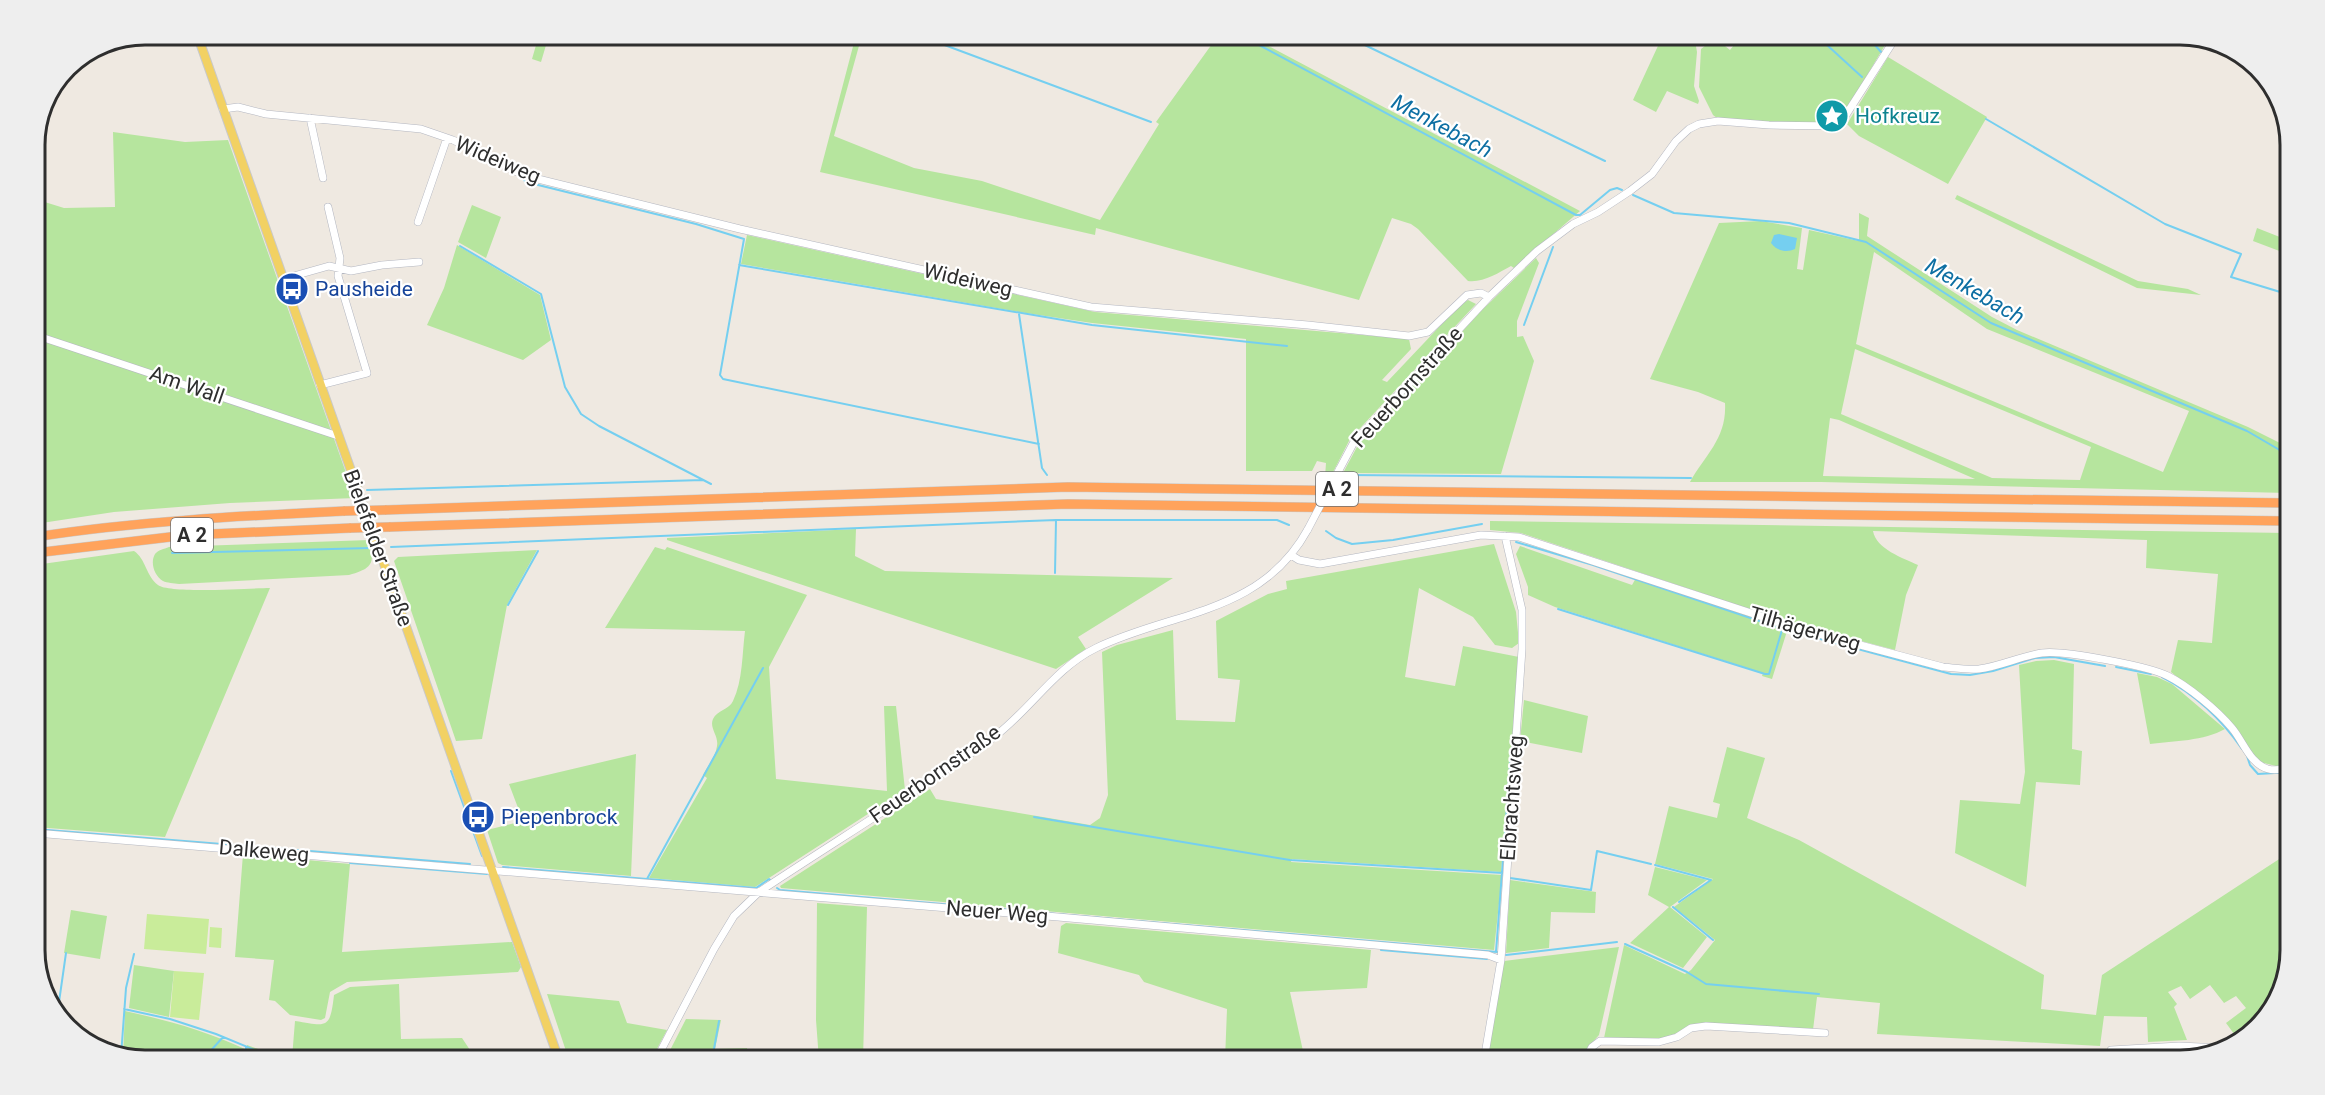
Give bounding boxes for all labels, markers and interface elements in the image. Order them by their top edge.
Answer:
water label: Menkebach [1387,89,1497,163]
place icon: Hofkreuz [1814,98,1850,134]
place label: Hofkreuz [1855,104,1940,128]
street label: Wideiweg [452,131,544,189]
water label: Menkebach [1921,253,2029,329]
street label: Wideiweg [921,258,1015,302]
bus stop icon: Pausheide [274,271,310,307]
place label: Pausheide [315,277,413,301]
street label: Feuerbornstraße [1346,322,1468,452]
street label: Am Wall [147,361,227,409]
street label: Bielefelder Straße [338,466,418,630]
road number: A 2 [1316,472,1358,506]
road number: A 2 [171,518,213,552]
street label: Tilhägerweg [1747,602,1863,656]
street label: Feuerbornstraße [865,720,1005,828]
street label: Elbrachtsweg [1496,734,1528,862]
bus stop icon: Piepenbrock [460,799,496,835]
place label: Piepenbrock [501,805,618,829]
street label: Dalkeweg [218,835,310,867]
street label: Neuer Weg [945,896,1049,928]

